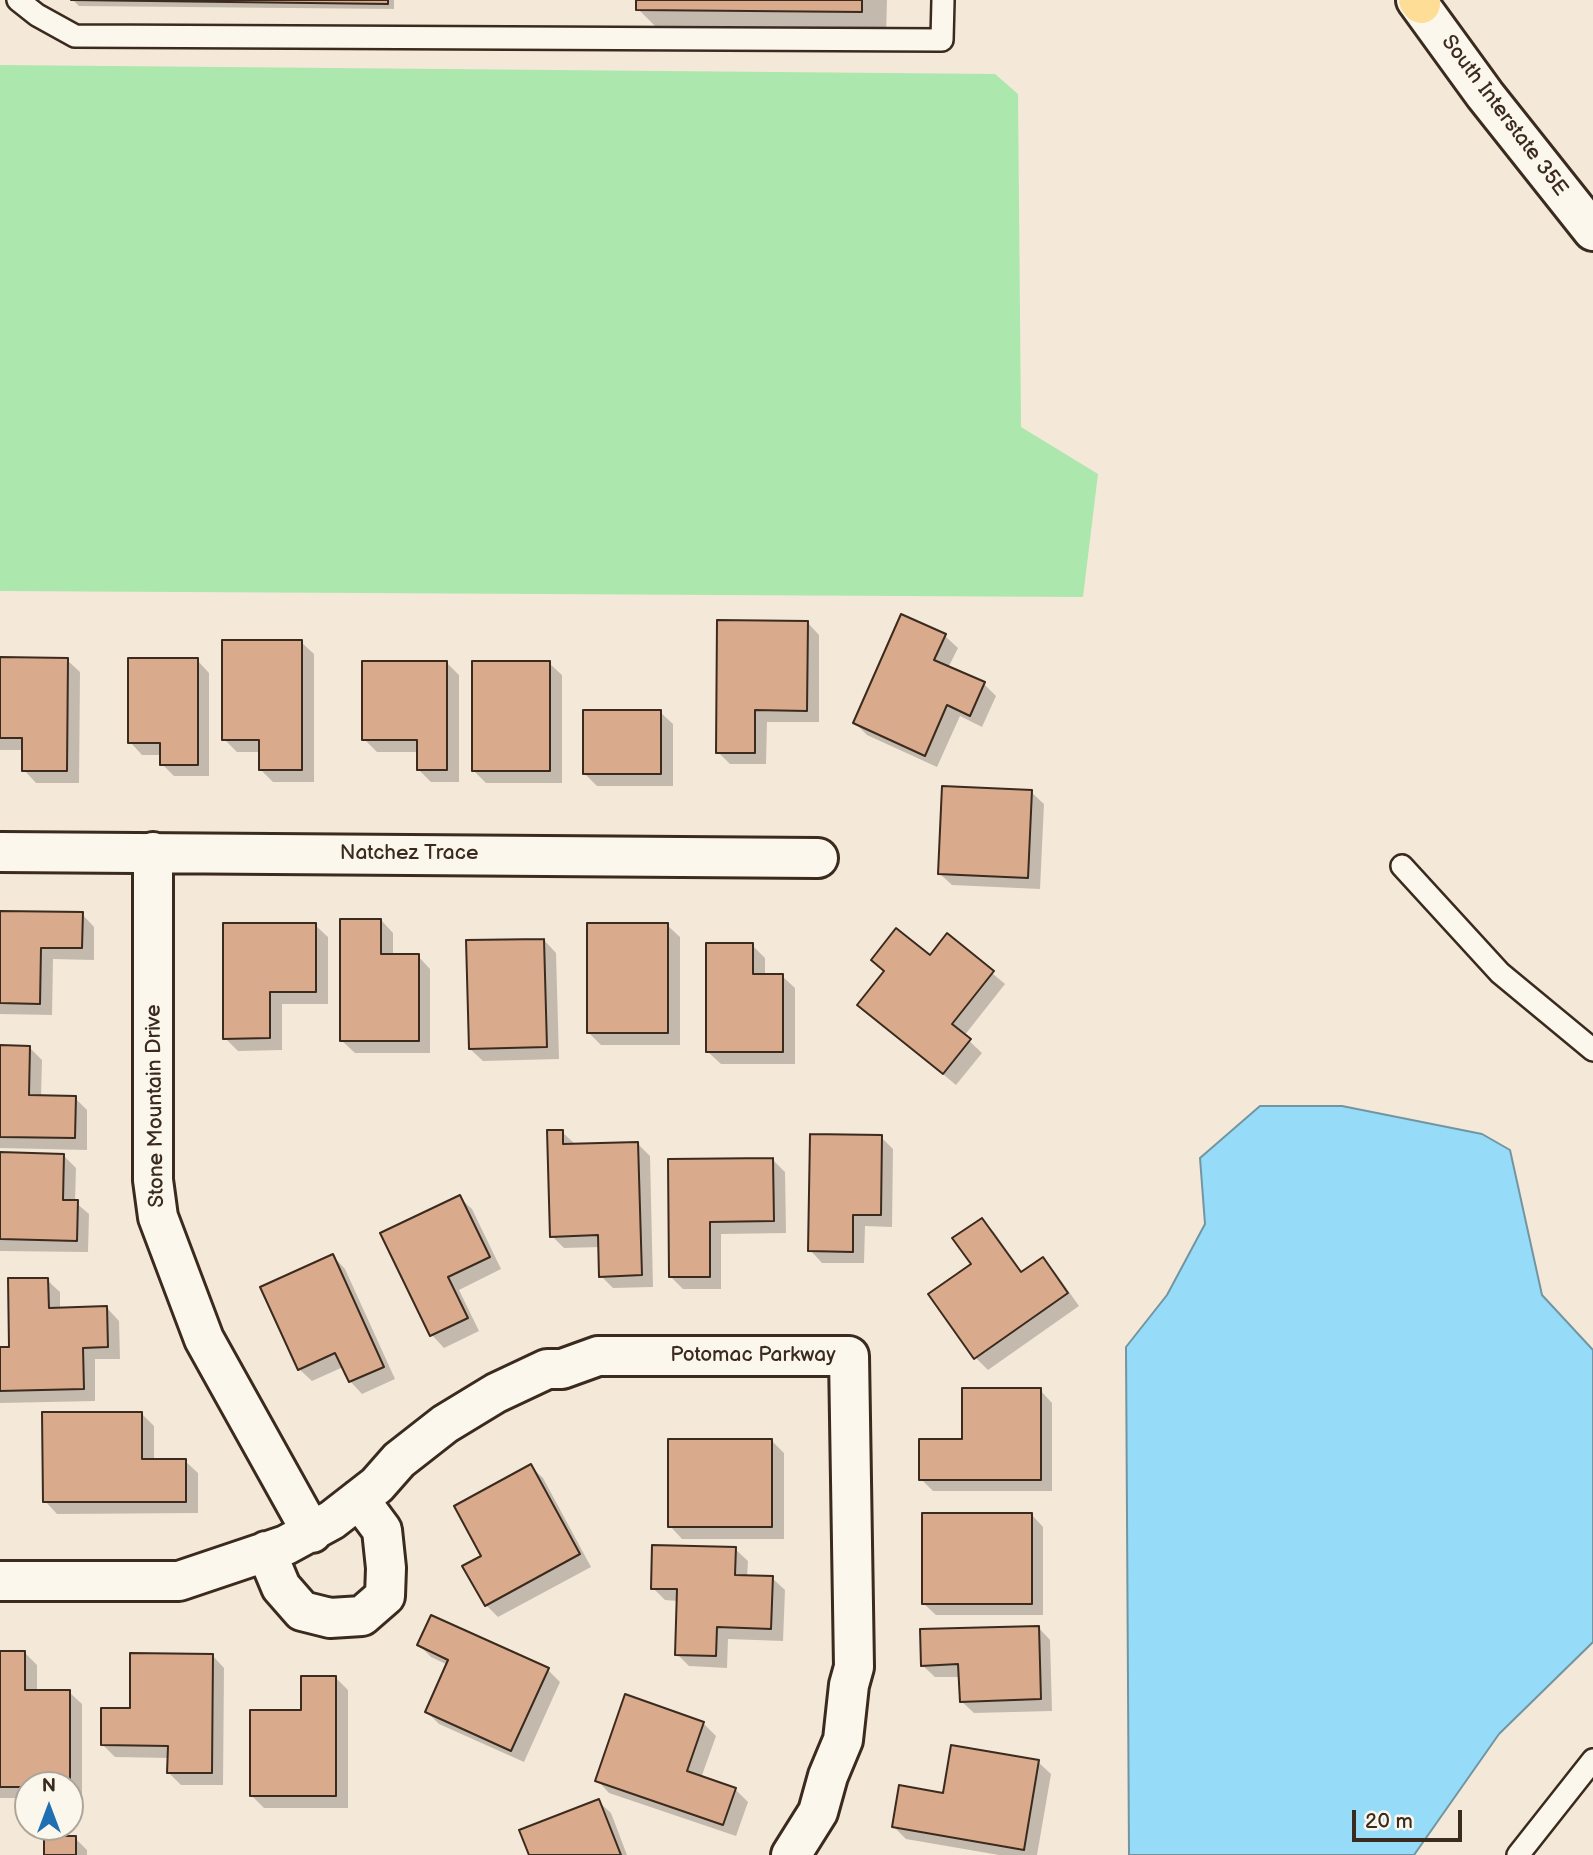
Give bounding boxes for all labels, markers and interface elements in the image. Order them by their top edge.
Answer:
street label: South Interstate 35E [1435,31,1573,201]
street label: Natchez Trace [340,841,478,867]
street label: Stone Mountain Drive [142,1004,170,1208]
street label: Potomac Parkway [670,1343,836,1369]
north arrow [14,1771,84,1841]
text: N [42,1775,56,1798]
scale bar [1355,1796,1465,1840]
text: 20 m [1365,1809,1413,1834]

